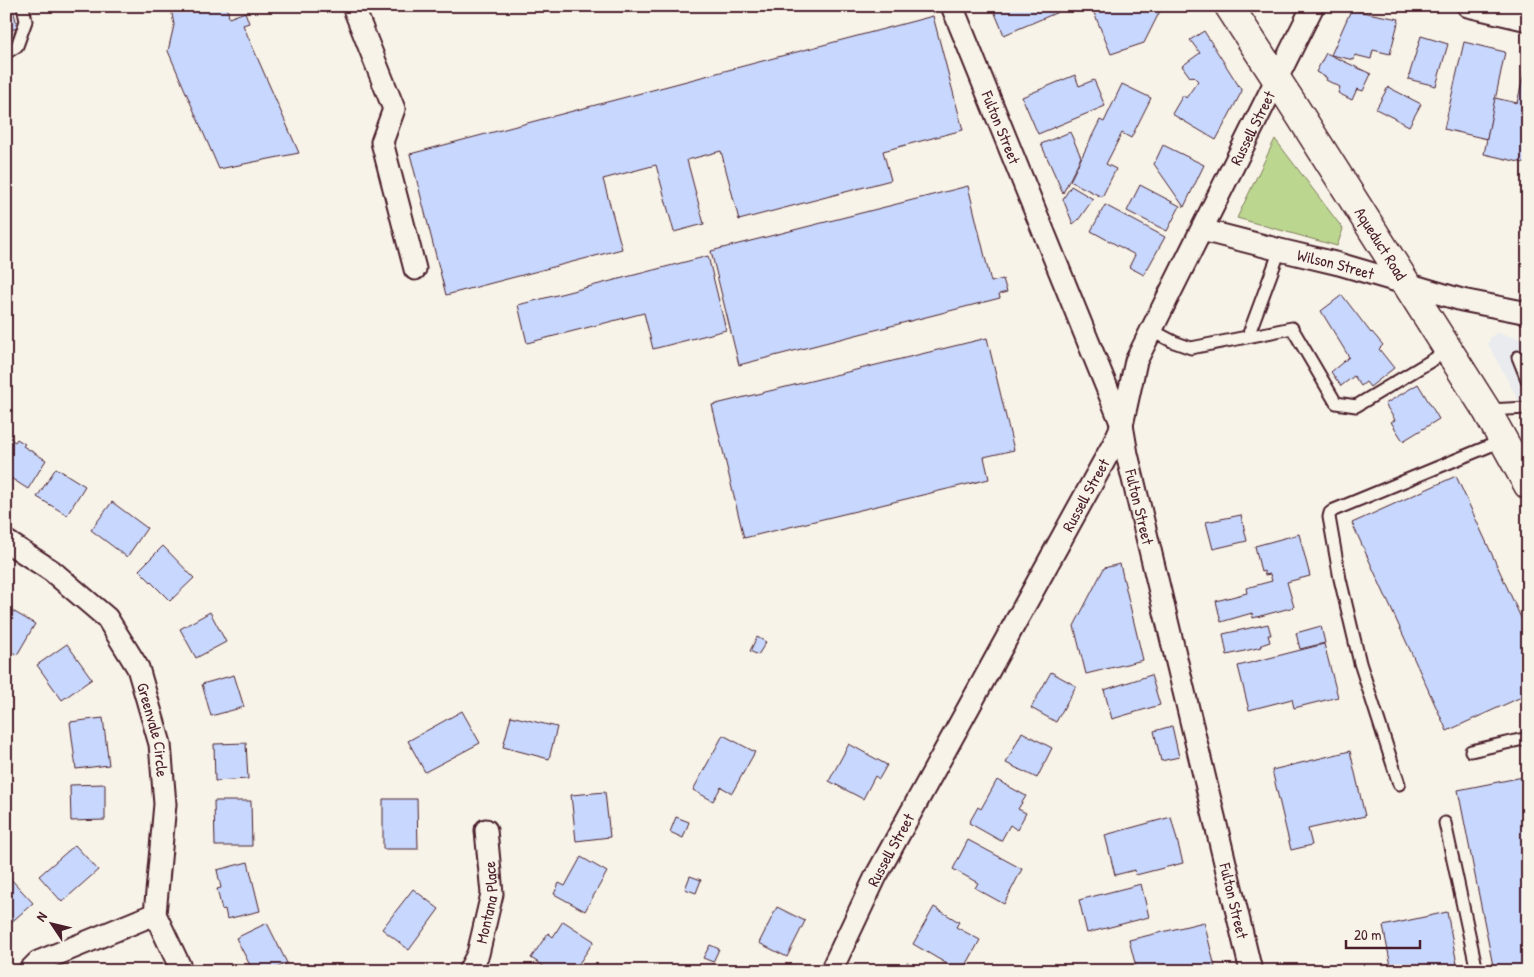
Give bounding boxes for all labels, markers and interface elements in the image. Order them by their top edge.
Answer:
street label: Fulton Street [976,87,1026,168]
street label: Russell Street [1225,87,1280,169]
street label: Aqueduct Road [1350,203,1412,284]
street label: Wilson Street [1295,243,1377,285]
street label: Russell Street [1056,454,1115,535]
street label: Fulton Street [1120,466,1159,547]
street label: Greenvale Circle [132,680,174,778]
street label: Russell Street [862,809,920,890]
street label: Montana Place [470,860,503,946]
street label: Fulton Street [1214,860,1254,941]
north arrow [28,900,78,950]
text: N [31,907,51,925]
scale bar [1346,917,1420,949]
text: 20 m [1354,924,1381,945]

